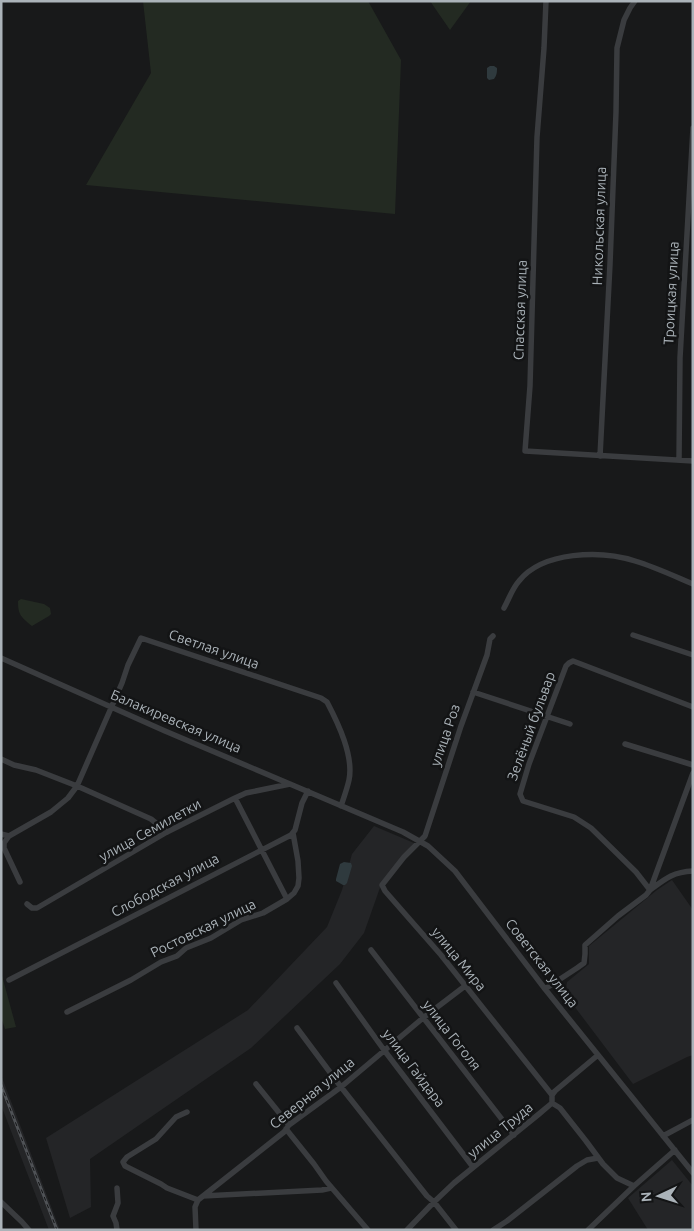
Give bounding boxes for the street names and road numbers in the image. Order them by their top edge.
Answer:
street label: Никольская улица [589,166,609,286]
street label: Троицкая улица [660,241,682,345]
street label: Спасская улица [510,260,530,360]
street label: Светлая улица [167,626,261,672]
street label: Зелёный бульвар [504,669,558,783]
street label: Балакиревская улица [108,686,244,756]
street label: улица Роз [427,702,463,768]
street label: улица Семилетки [96,795,204,865]
street label: Слободская улица [108,850,222,920]
street label: Ростовская улица [148,896,258,960]
street label: Советская улица [502,915,582,1011]
street label: улица Мира [428,924,490,994]
street label: улица Гоголя [420,997,484,1073]
street label: улица Гайдара [379,1026,449,1110]
street label: Северная улица [266,1054,358,1132]
street label: улица Труда [464,1099,536,1161]

